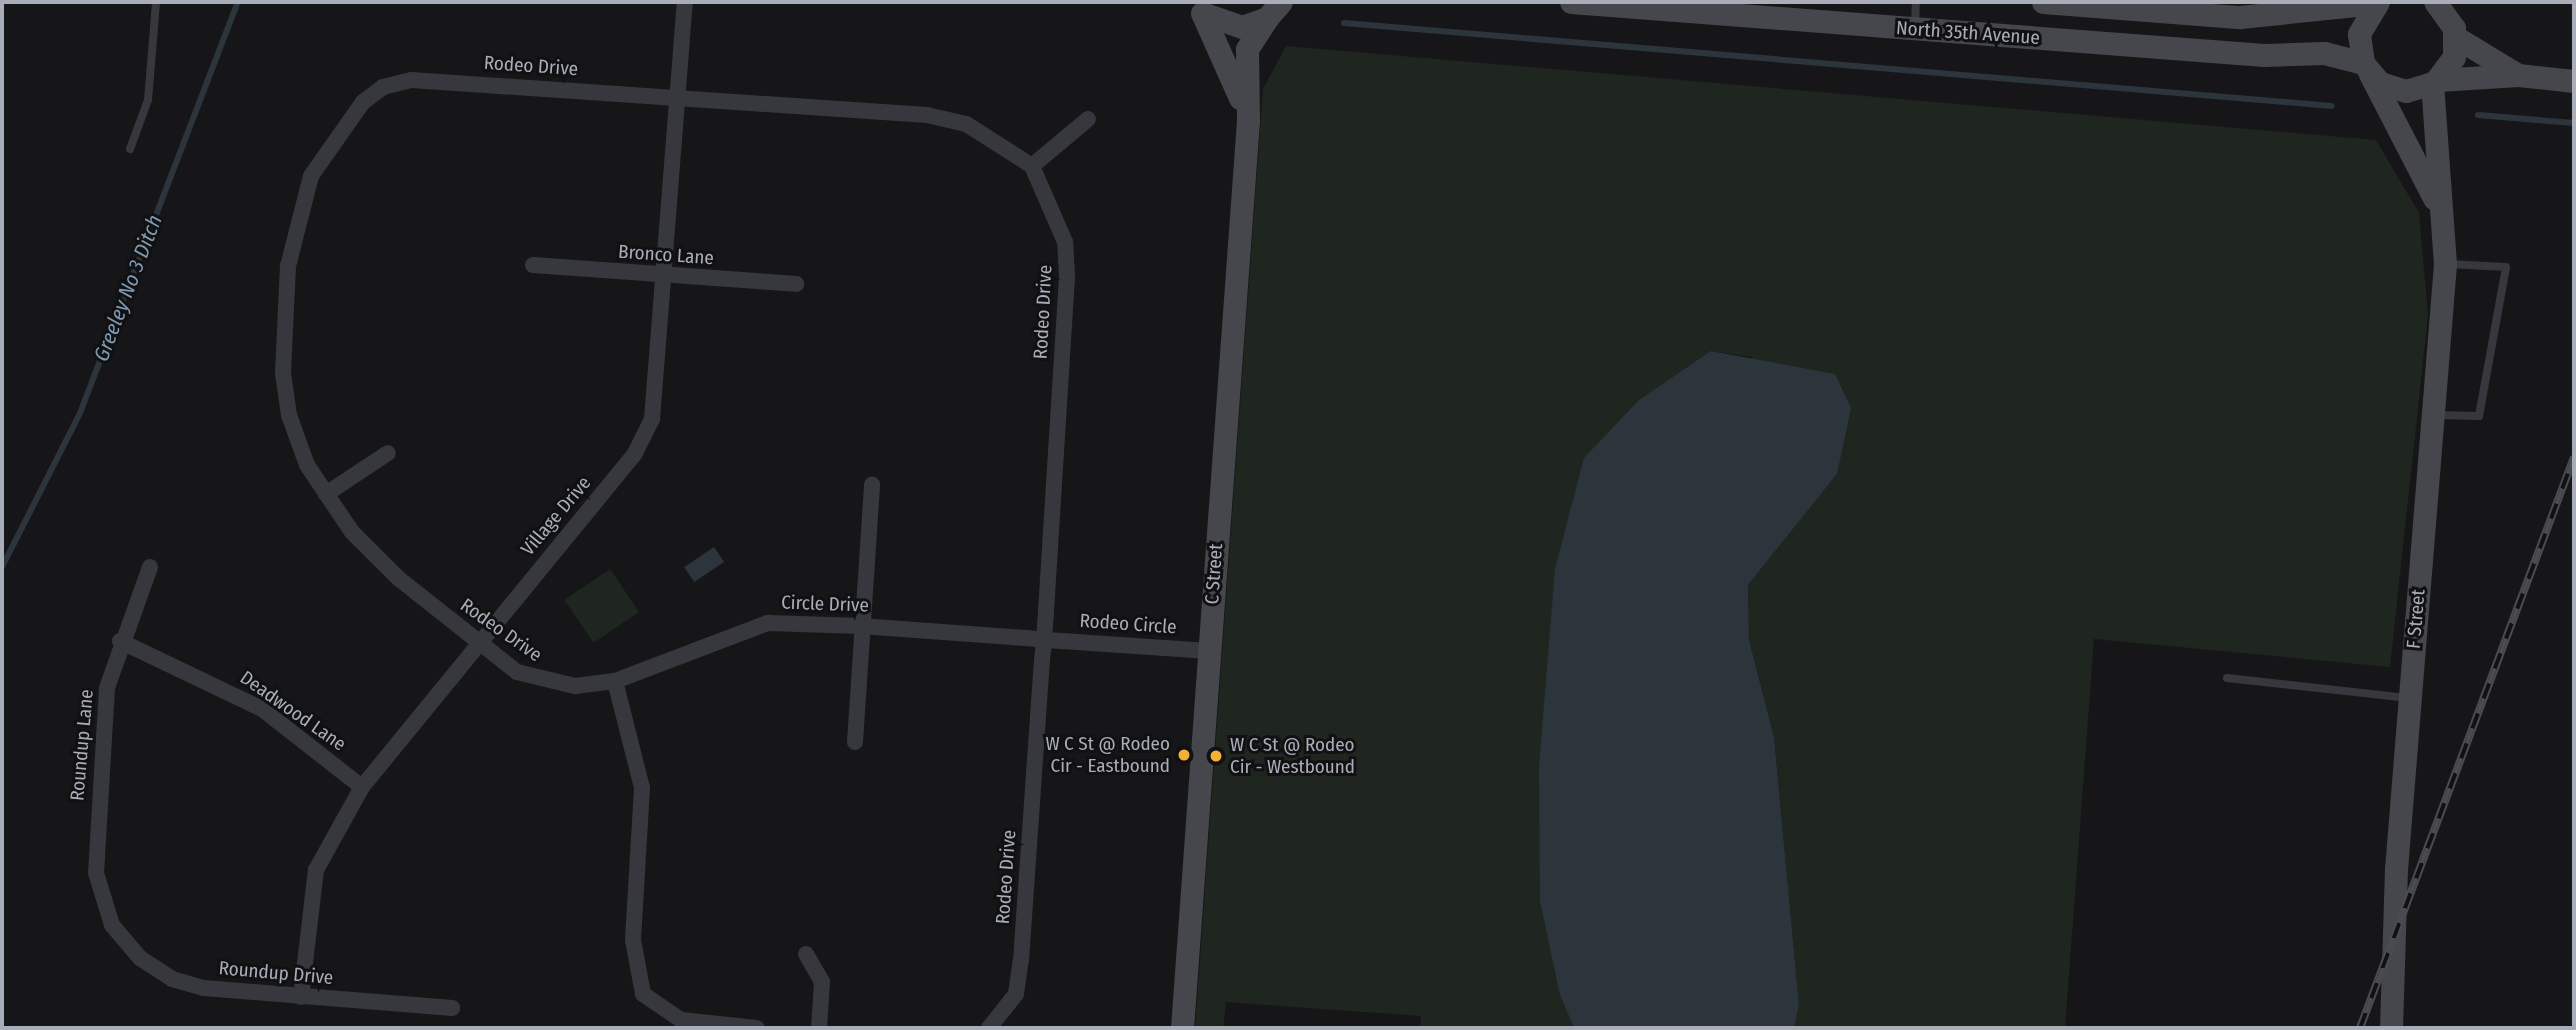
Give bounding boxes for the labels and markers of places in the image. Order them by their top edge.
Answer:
place label: W C St @ Rodeo Cir - Eastbound [1045,733,1170,777]
place label: W C St @ Rodeo Cir - Westbound [1230,734,1355,778]
marker: W C St @ Rodeo Cir - Eastbound [1176,747,1192,763]
marker: W C St @ Rodeo Cir - Westbound [1208,748,1224,764]

